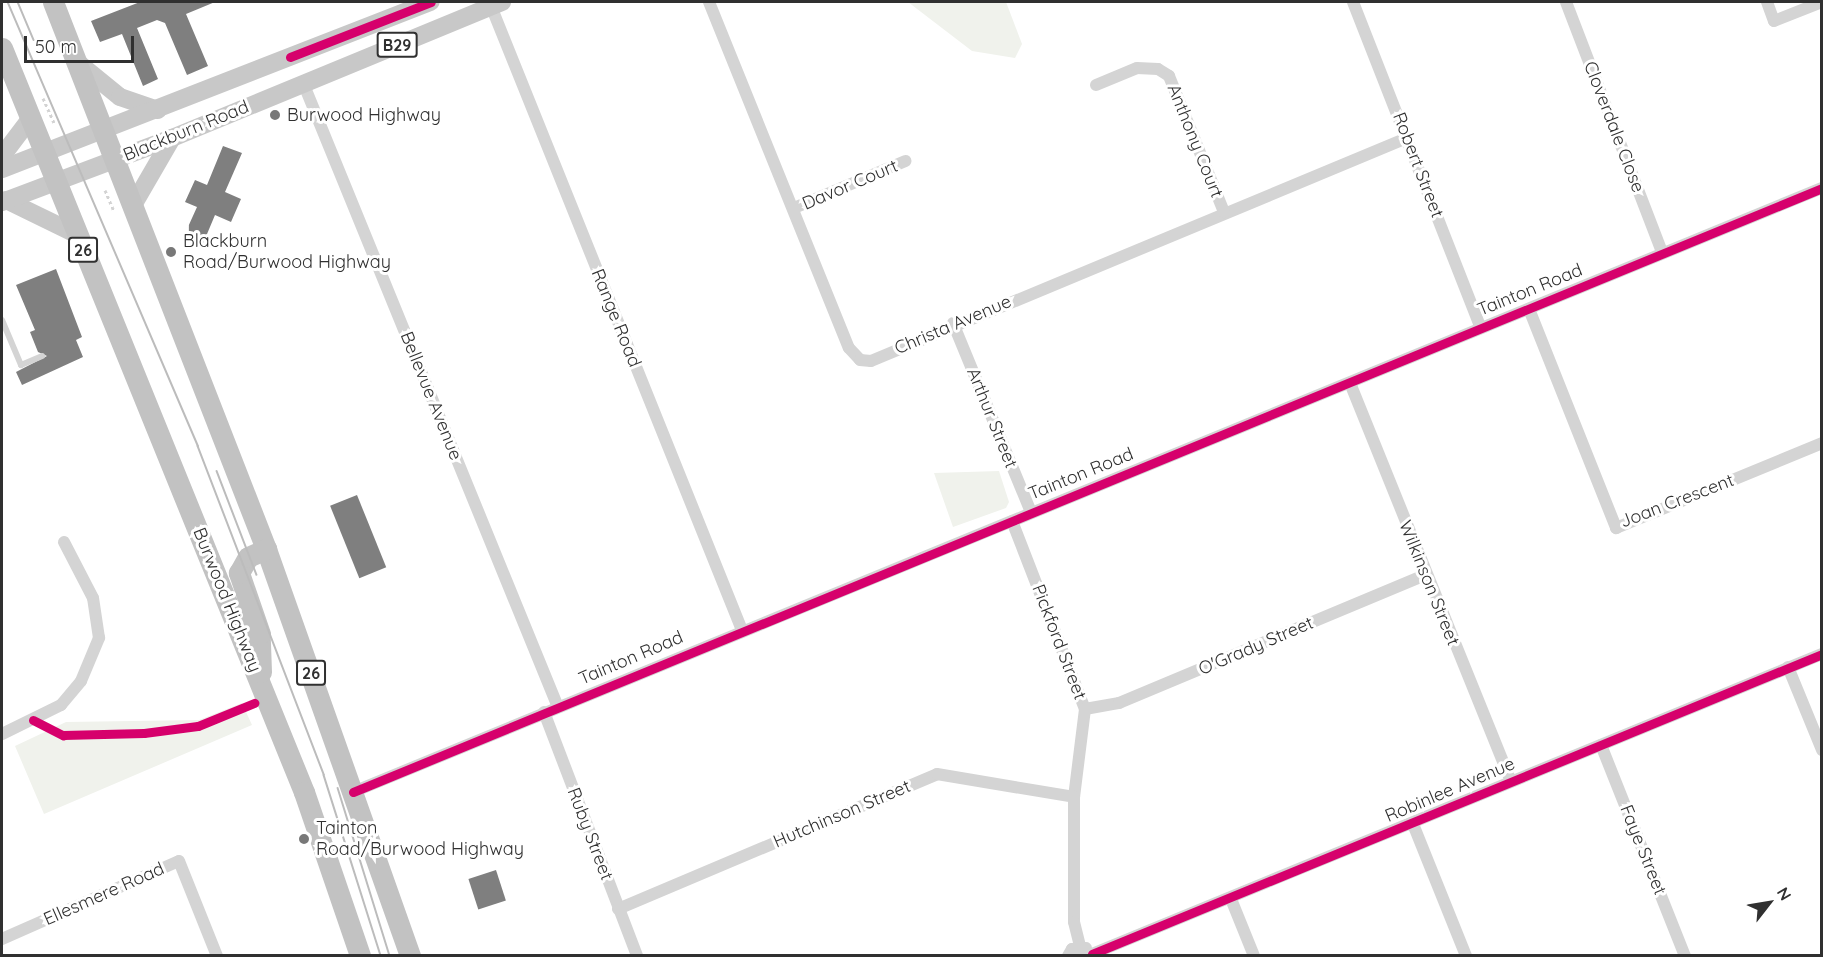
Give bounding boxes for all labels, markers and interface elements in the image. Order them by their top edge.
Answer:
scale bar [27,24,136,62]
road number: B29 [376,32,418,58]
text: 50 m [35,35,77,58]
street label: Cloverdale Close [1579,58,1649,196]
street label: Anthony Court [1162,81,1228,201]
street label: Blackburn Road [120,96,252,166]
place label: Burwood Highway [287,104,441,126]
marker: Burwood Highway [268,108,282,122]
street label: Robert Street [1388,109,1448,221]
street label: Davor Court [799,155,901,215]
place label: Blackburn Road/Burwood Highway [183,231,391,274]
road number: 26 [68,237,98,263]
marker: Blackburn Road/Burwood Highway [164,245,178,259]
street label: Tainton Road [1474,259,1586,321]
street label: Range Road [586,266,646,370]
street label: Christa Avenue [891,291,1015,359]
street label: Bellevue Avenue [395,329,467,463]
street label: Arthur Street [962,365,1022,471]
street label: Tainton Road [1025,443,1137,505]
street label: Joan Crescent [1617,469,1737,533]
street label: Wilkinson Street [1394,517,1464,649]
street label: Burwood Highway [188,525,266,675]
street label: Pickford Street [1027,581,1091,703]
street label: O'Grady Street [1195,612,1317,680]
street label: Tainton Road [576,626,686,690]
road number: 26 [296,660,326,686]
street label: Robinlee Avenue [1382,753,1518,827]
street label: Hutchinson Street [770,775,914,853]
street label: Ruby Street [562,785,618,883]
street label: Faye Street [1615,802,1671,898]
place label: Tainton Road/Burwood Highway [316,818,524,860]
marker: Tainton Road/Burwood Highway [297,832,311,846]
street label: Ellesmere Road [40,858,168,930]
north arrow [1739,873,1799,933]
text: N [1773,884,1796,904]

